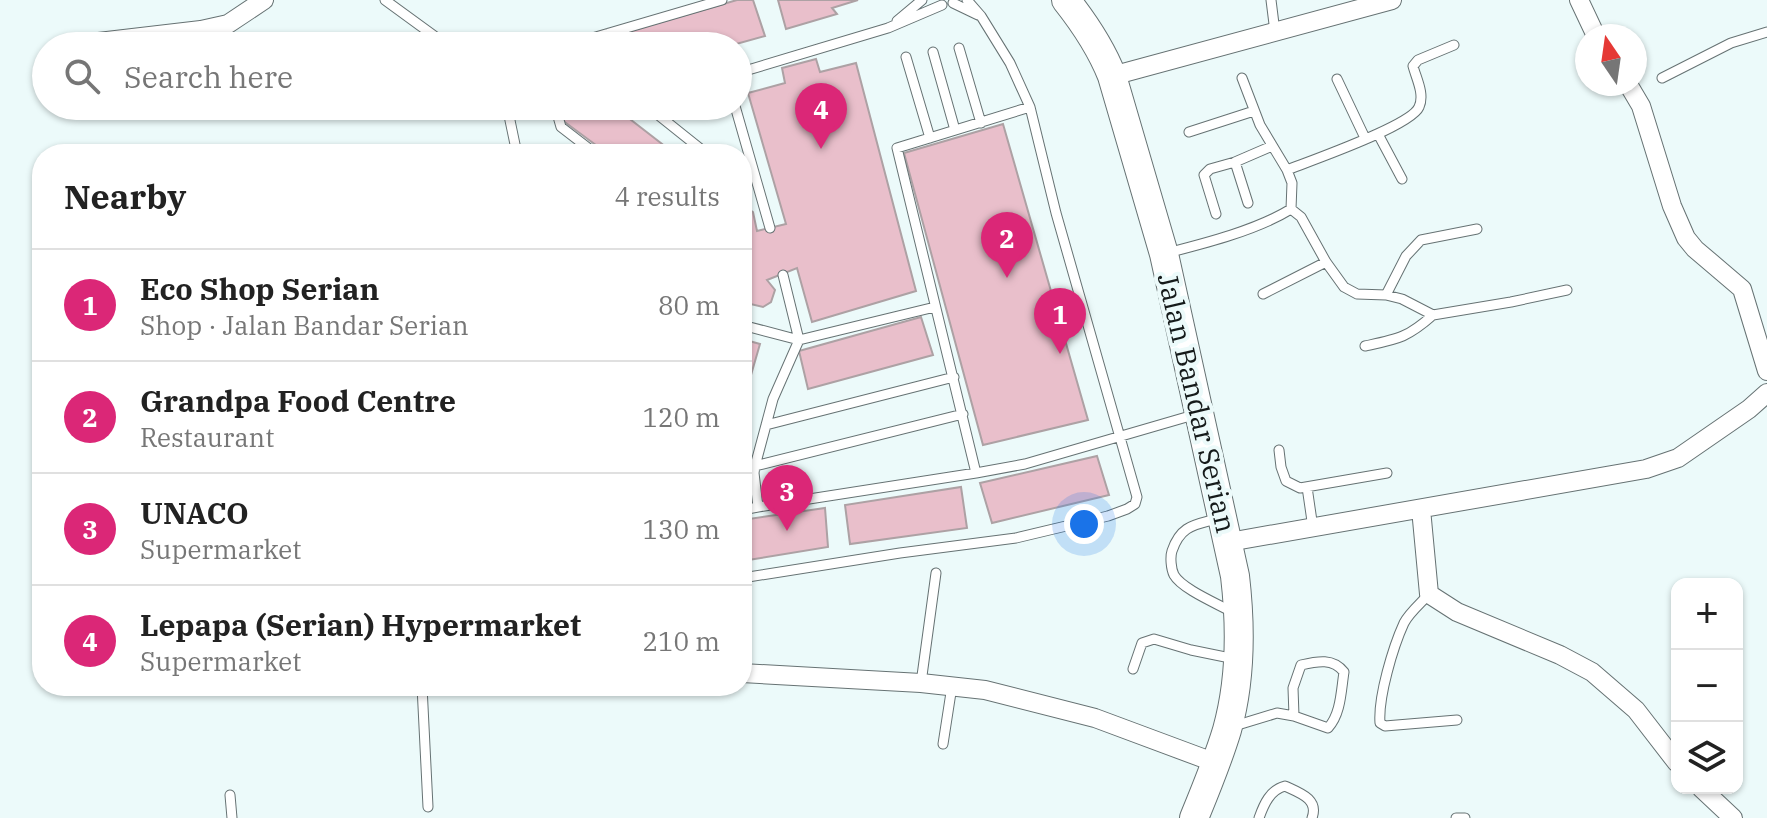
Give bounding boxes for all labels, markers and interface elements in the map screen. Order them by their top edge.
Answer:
north arrow [1575,24,1647,96]
search box [32,32,752,120]
icon: search [60,54,104,98]
text: Search here [124,57,293,96]
pin: 4 [795,83,847,149]
text: Nearby [64,174,186,218]
text: 4 results [614,179,720,213]
pin: 2 [981,212,1033,278]
text: Eco Shop Serian [140,269,379,308]
street label: Jalan Bandar Serian [1150,270,1245,536]
text: 1 [82,288,98,322]
text: 80 m [658,288,720,322]
pin: 1 [1034,288,1086,354]
text: Shop · Jalan Bandar Serian [140,308,469,342]
text: Grandpa Food Centre [140,381,456,420]
text: 2 [82,400,98,434]
text: 120 m [642,400,720,434]
text: Restaurant [140,420,274,454]
pin: 3 [761,465,813,531]
text: UNACO [140,493,249,532]
your location [1064,504,1104,544]
text: 3 [82,512,98,546]
text: 130 m [642,512,720,546]
text: Supermarket [140,532,301,566]
map controls [1671,578,1743,794]
button: + [1671,578,1743,650]
text: Lepapa (Serian) Hypermarket [140,605,581,644]
text: 4 [82,624,98,658]
text: 210 m [642,624,720,658]
text: Supermarket [140,644,301,678]
button: − [1671,650,1743,722]
button: layers [1671,722,1743,794]

